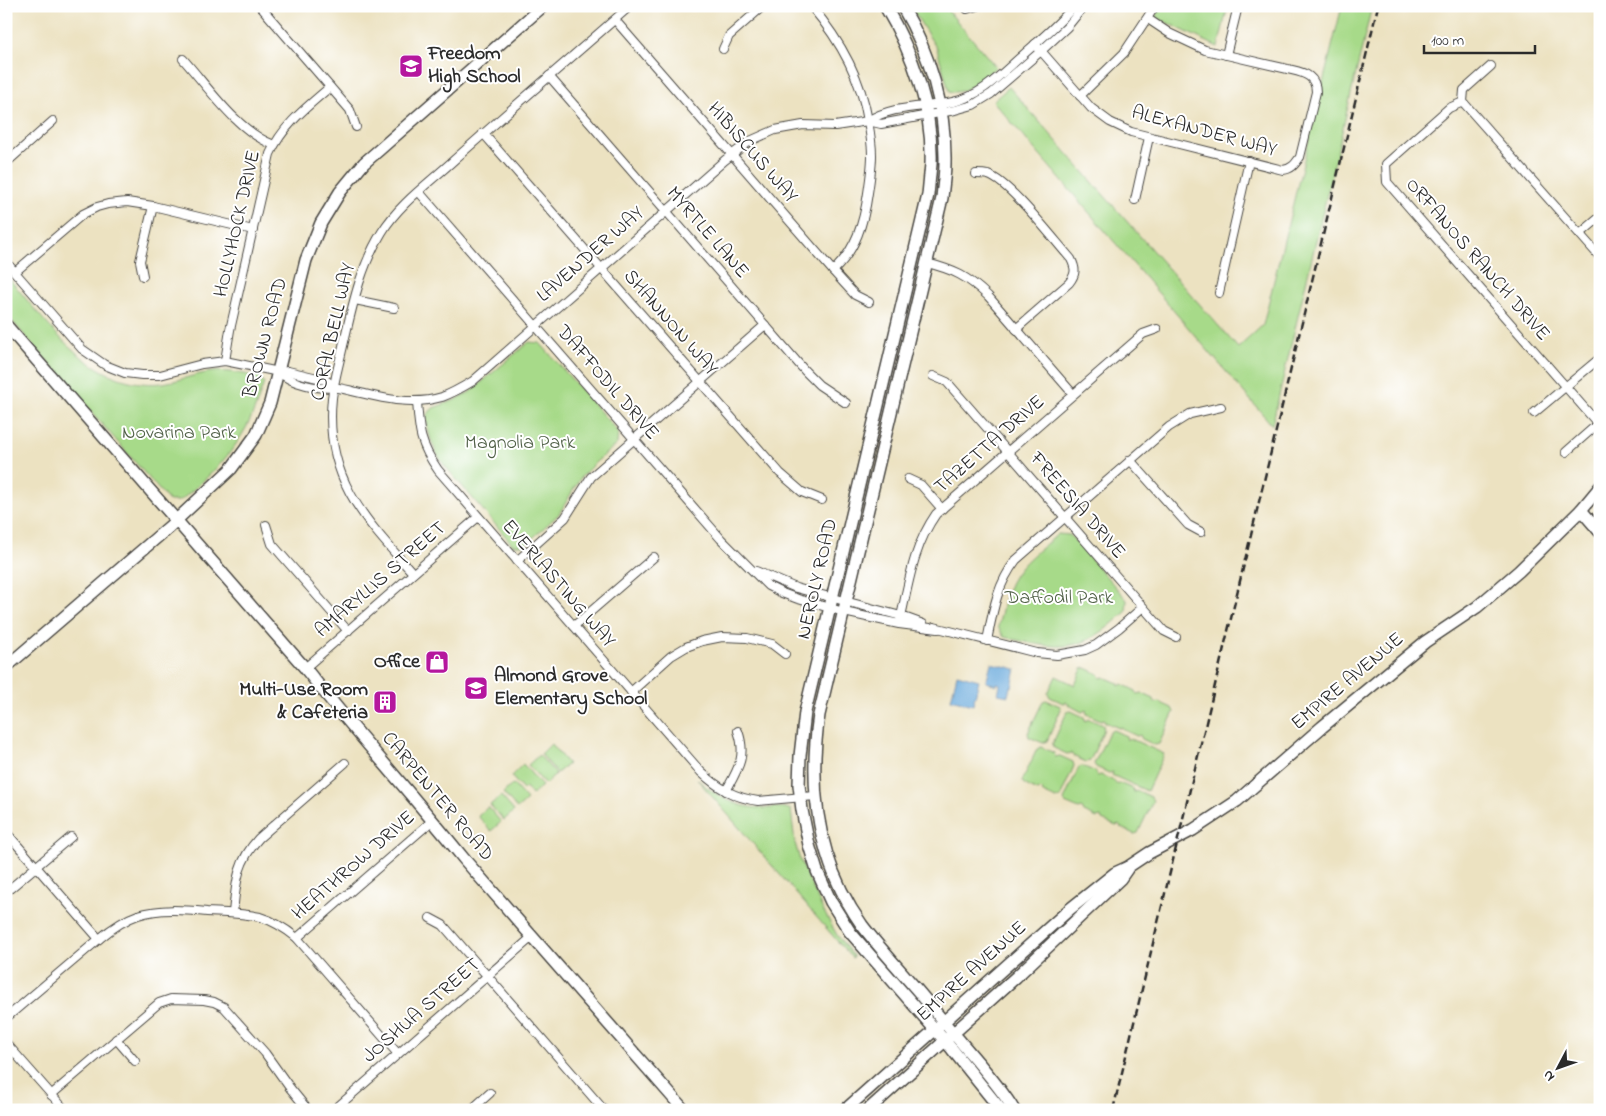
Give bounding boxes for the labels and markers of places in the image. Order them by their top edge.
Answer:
place label: Freedom High School [427,40,521,93]
school or university icon: Freedom High School [398,53,424,79]
place label: Office [374,648,421,677]
shop icon: Office [424,649,450,675]
place label: Almond Grove Elementary School [494,662,647,715]
school or university icon: Almond Grove Elementary School [463,675,489,701]
place label: Multi-Use Room & Cafeteria [239,676,368,728]
building icon: Multi-Use Room & Cafeteria [372,689,398,715]

